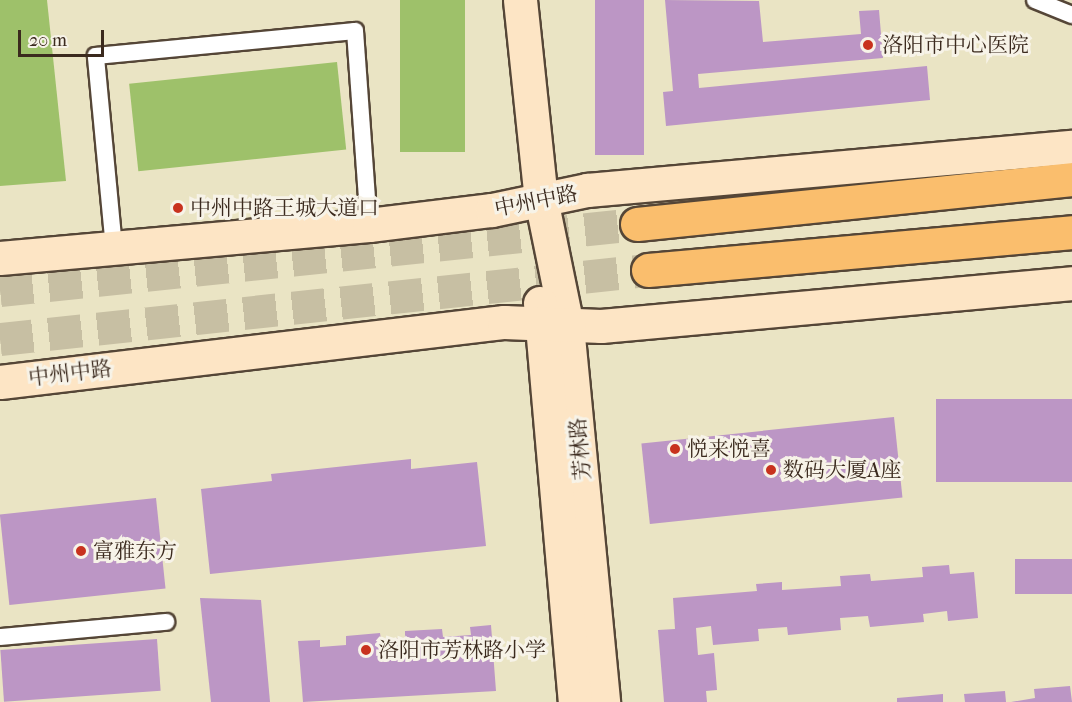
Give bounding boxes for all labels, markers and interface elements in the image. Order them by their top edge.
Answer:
scale bar [21,18,106,56]
text: 20 m [29,30,67,51]
place label: 洛阳市中心医院 [882,32,1029,58]
marker: 洛阳市中心医院 [859,36,877,54]
street label: 中州中路 [492,181,580,221]
place label: 中州中路王城大道口 [190,195,379,221]
marker: 中州中路王城大道口 [171,201,185,215]
street label: 中州中路 [27,355,113,391]
street label: 芳林路 [565,417,595,481]
place label: 悦来悦喜 [687,436,771,462]
marker: 悦来悦喜 [668,442,682,456]
place label: 数码大厦A座 [783,457,902,483]
marker: 数码大厦A座 [764,463,778,477]
place label: 富雅东方 [93,538,177,564]
marker: 富雅东方 [74,544,88,558]
place label: 洛阳市芳林路小学 [378,637,546,663]
marker: 洛阳市芳林路小学 [359,643,373,657]

